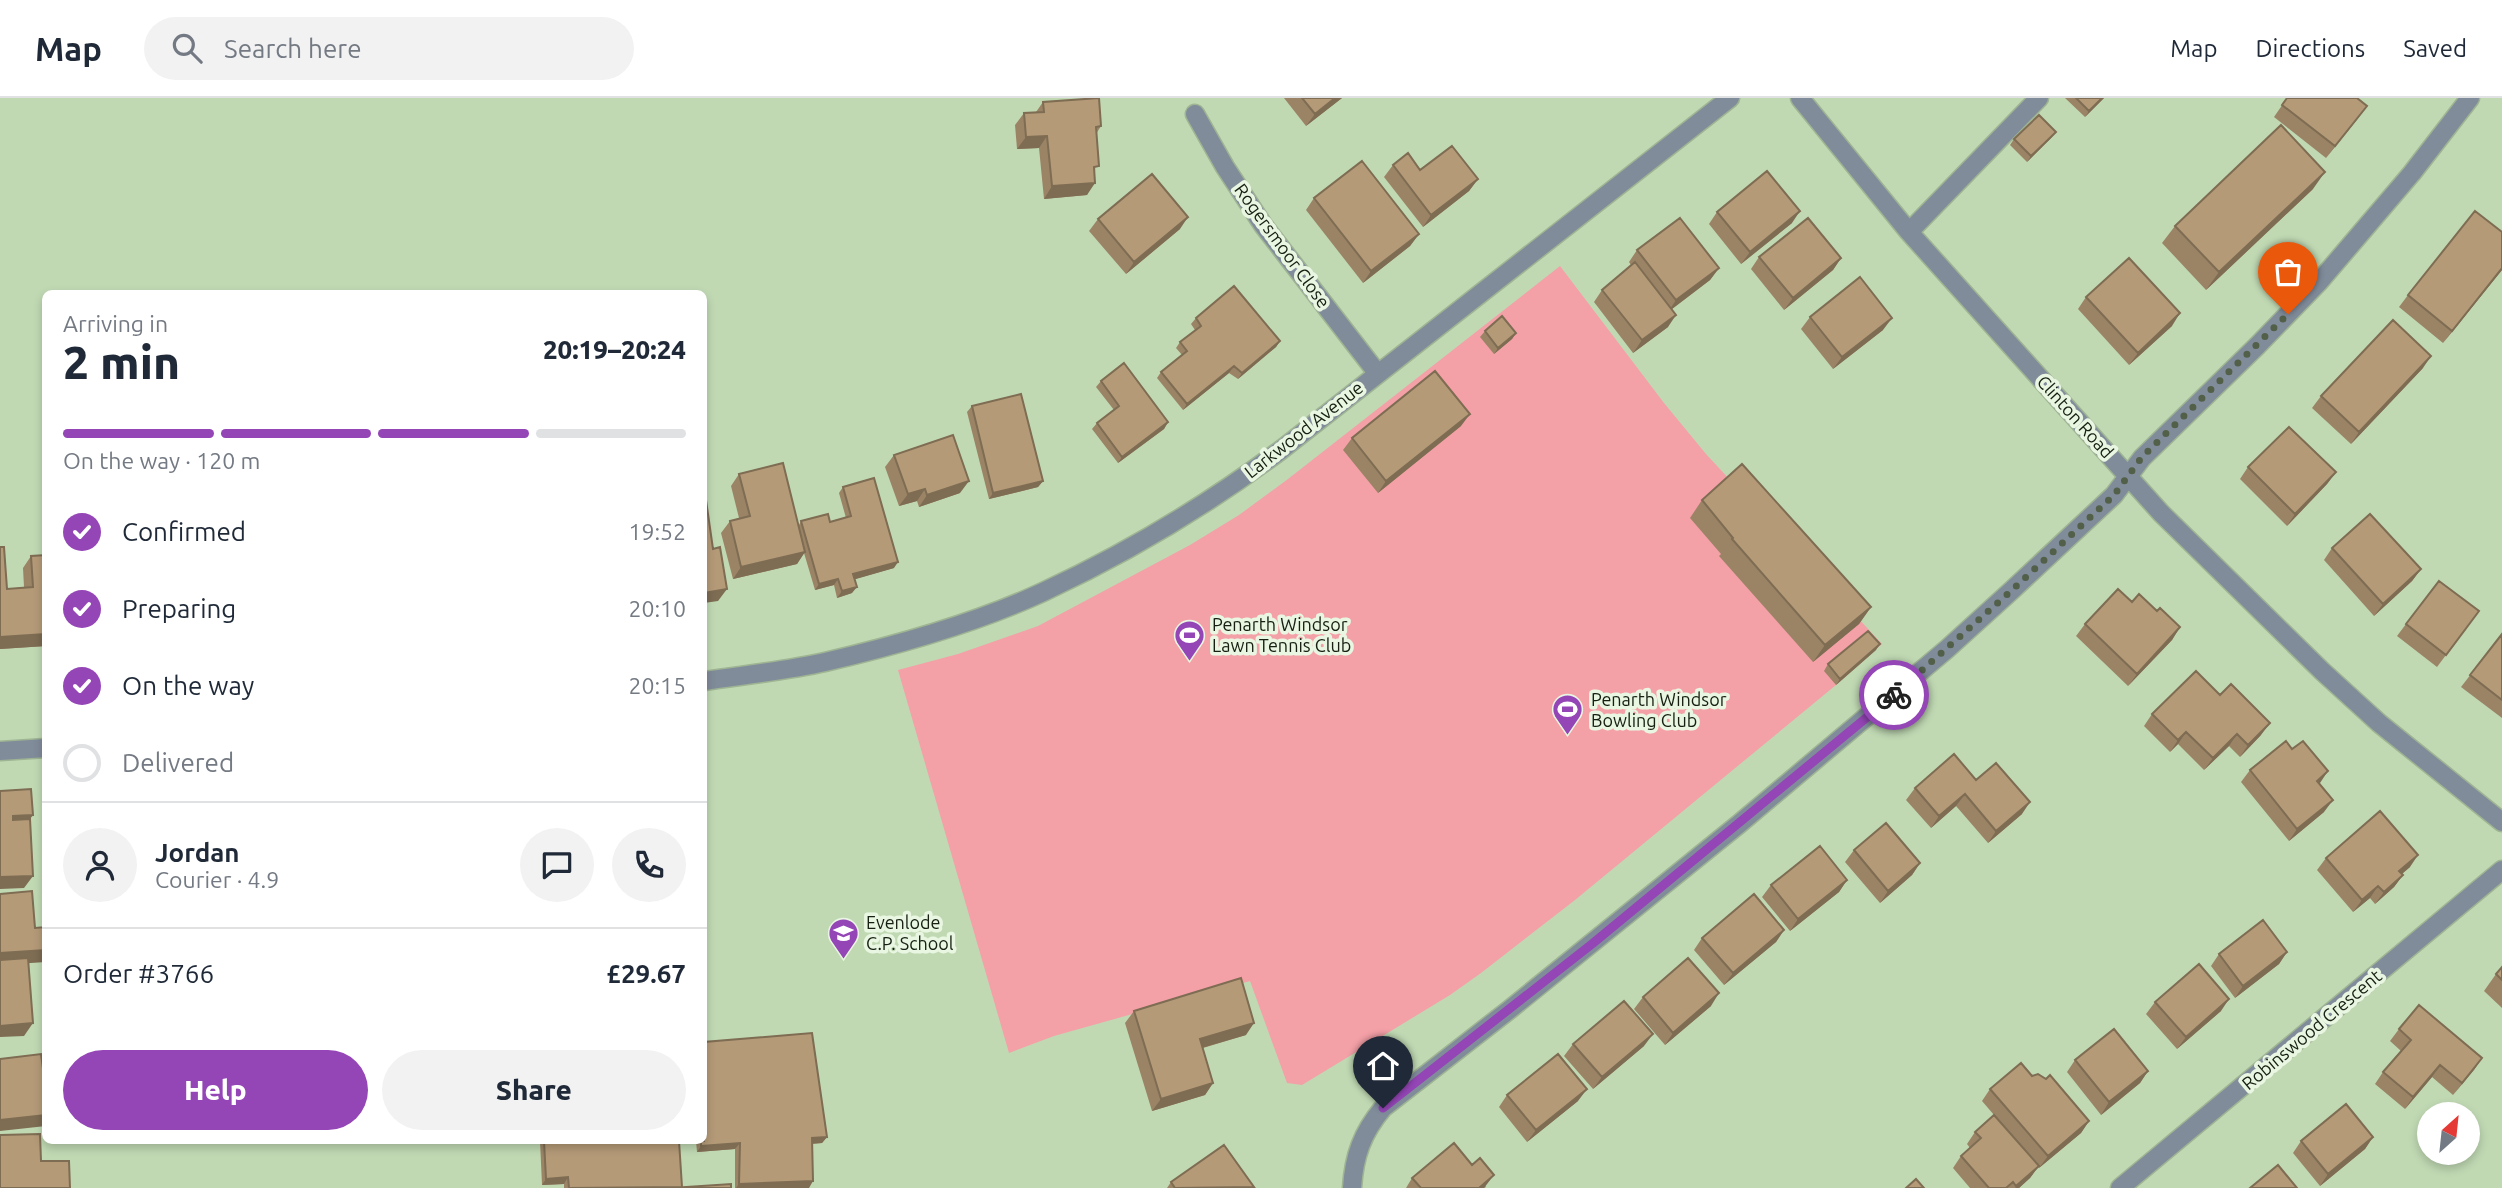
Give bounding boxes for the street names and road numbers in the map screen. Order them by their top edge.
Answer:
street label: Rogersmoor Close [1231,180,1334,311]
street label: Clinton Road [2034,371,2118,462]
street label: Larkwood Avenue [1240,377,1367,482]
street label: Robinswood Crescent [2238,965,2385,1093]

